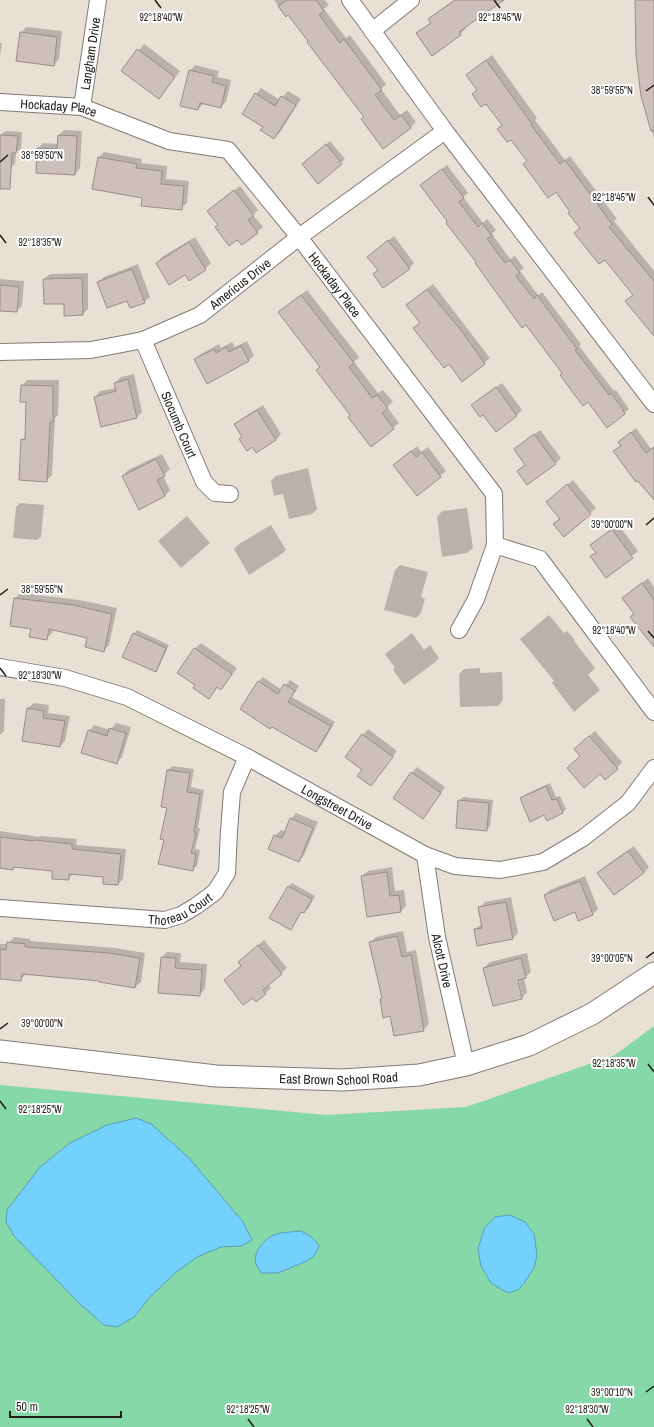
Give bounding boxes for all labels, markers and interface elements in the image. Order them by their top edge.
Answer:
text: 92°18'40"W [139,11,183,24]
text: 92°18'45"W [478,11,522,24]
street label: Langham Drive [77,16,104,91]
text: 38°59'55"N [591,84,633,97]
street label: Hockaday Place [20,95,99,121]
text: 38°59'50"N [21,149,63,162]
text: 92°18'45"W [592,191,636,204]
text: 92°18'35"W [18,236,62,249]
street label: Hockaday Place [304,249,365,321]
street label: Americus Drive [205,254,274,314]
street label: Slocumb Court [157,389,201,461]
text: 39°00'00"N [591,518,633,531]
text: 38°59'55"N [21,583,63,596]
text: 92°18'40"W [592,624,636,637]
text: 92°18'30"W [18,669,62,682]
street label: Longstreet Drive [298,781,376,834]
street label: Thoreau Court [148,889,216,929]
street label: Alcott Drive [427,931,456,989]
text: 39°00'05"N [591,952,633,965]
text: 39°00'00"N [21,1017,63,1030]
text: 92°18'35"W [592,1057,636,1070]
street label: East Brown School Road [279,1068,398,1089]
text: 92°18'25"W [18,1103,62,1116]
text: 39°00'10"N [591,1386,633,1399]
scale bar [10,1393,121,1419]
text: 50 m [16,1399,38,1415]
text: 92°18'25"W [226,1403,270,1416]
text: 92°18'30"W [565,1403,609,1416]

